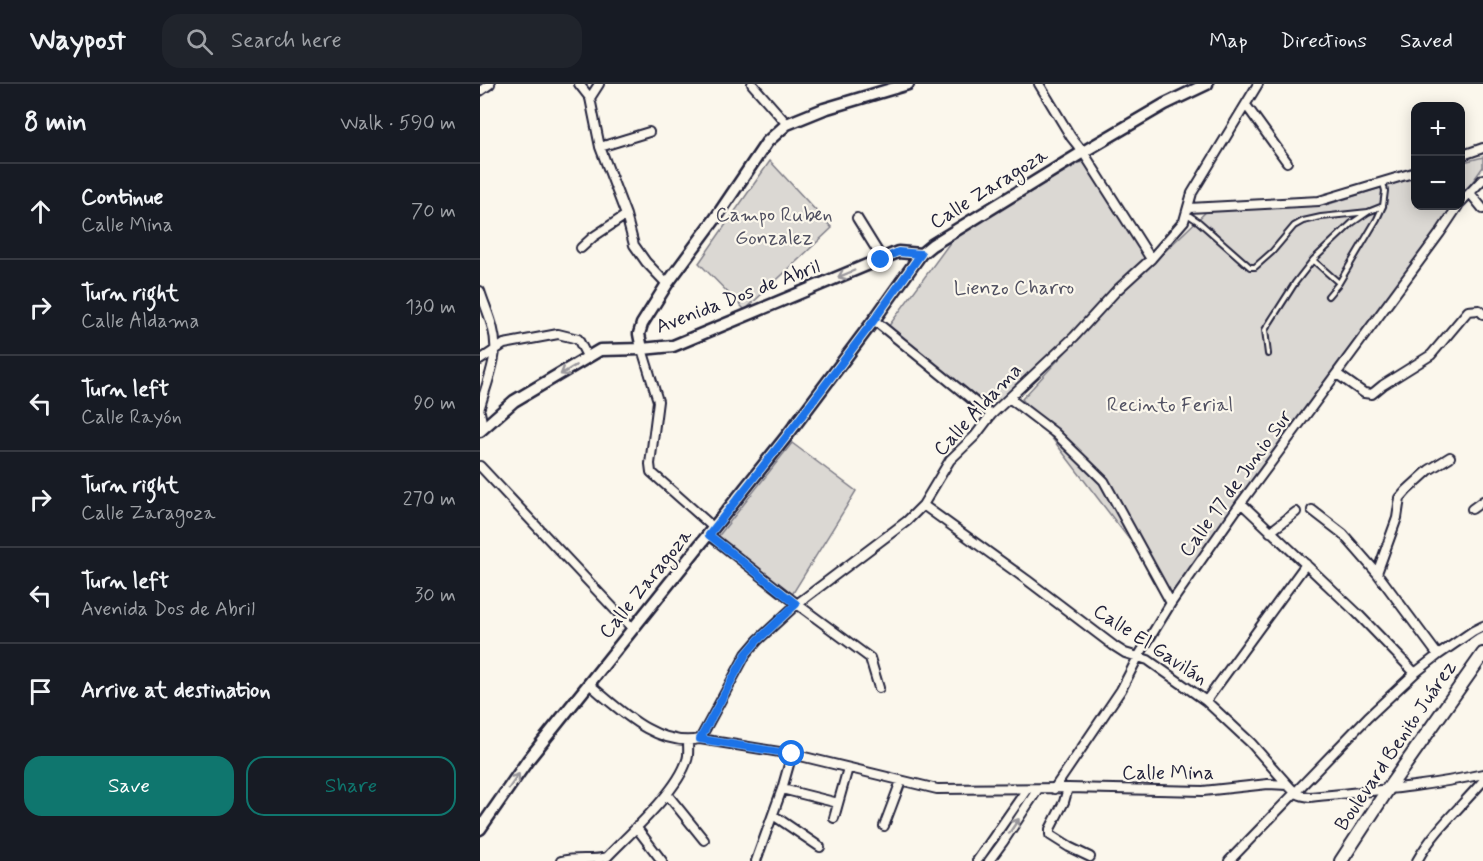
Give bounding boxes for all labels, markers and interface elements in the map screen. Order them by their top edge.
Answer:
search box [162,14,582,68]
text: Waypost [30,23,126,60]
icon: search [183,25,216,58]
text: Search here [231,27,342,55]
text: Map [1209,27,1248,55]
text: Directions [1281,27,1367,55]
text: Saved [1400,27,1453,55]
map controls [1411,102,1465,210]
button: + [1411,102,1465,156]
text: 8 min [24,106,87,140]
text: Walk · 590 m [340,110,456,137]
street label: Calle Zaragoza [925,141,1055,237]
button: − [1411,156,1465,210]
text: Continue [81,184,163,212]
icon: ahead [24,195,57,228]
text: 70 m [411,198,456,225]
park label: Campo Ruben Gonzalez [715,202,833,252]
text: Calle Mina [81,212,173,239]
route end [867,246,893,272]
street label: Avenida Dos de Abril [652,253,824,341]
one-way arrow [837,269,855,280]
park label: Lienzo Charro [954,275,1074,302]
text: Turn right [81,280,179,308]
icon: right [24,291,57,324]
text: 130 m [405,294,456,321]
text: Calle Aldama [81,308,199,335]
street label: Calle Aldama [928,358,1028,462]
one-way arrow [559,364,576,376]
text: Turn left [81,376,169,404]
icon: left [24,387,57,420]
text: 90 m [413,390,456,417]
park label: Recinto Ferial [1107,392,1233,419]
text: Calle Rayón [81,404,182,431]
street label: Calle 17 de Junio Sur [1173,404,1299,563]
text: Turn right [81,472,179,500]
icon: right [24,483,57,516]
text: 270 m [403,486,456,513]
text: Calle Zaragoza [81,500,215,527]
street label: Calle Zaragoza [593,523,700,645]
text: Turn left [81,568,169,596]
icon: left [24,579,57,612]
text: 30 m [414,582,456,609]
text: Avenida Dos de Abril [81,596,255,623]
street label: Calle El Gavilán [1088,598,1212,692]
street label: Boulevard Benito Juárez [1329,655,1463,837]
icon: arrive [24,675,57,708]
text: Arrive at destination [81,677,271,705]
route start [778,740,804,766]
button: Save [24,756,234,816]
button: Share [246,756,456,816]
street label: Calle Mina [1122,760,1214,787]
one-way arrow [508,773,520,789]
one-way arrow [1008,818,1020,834]

